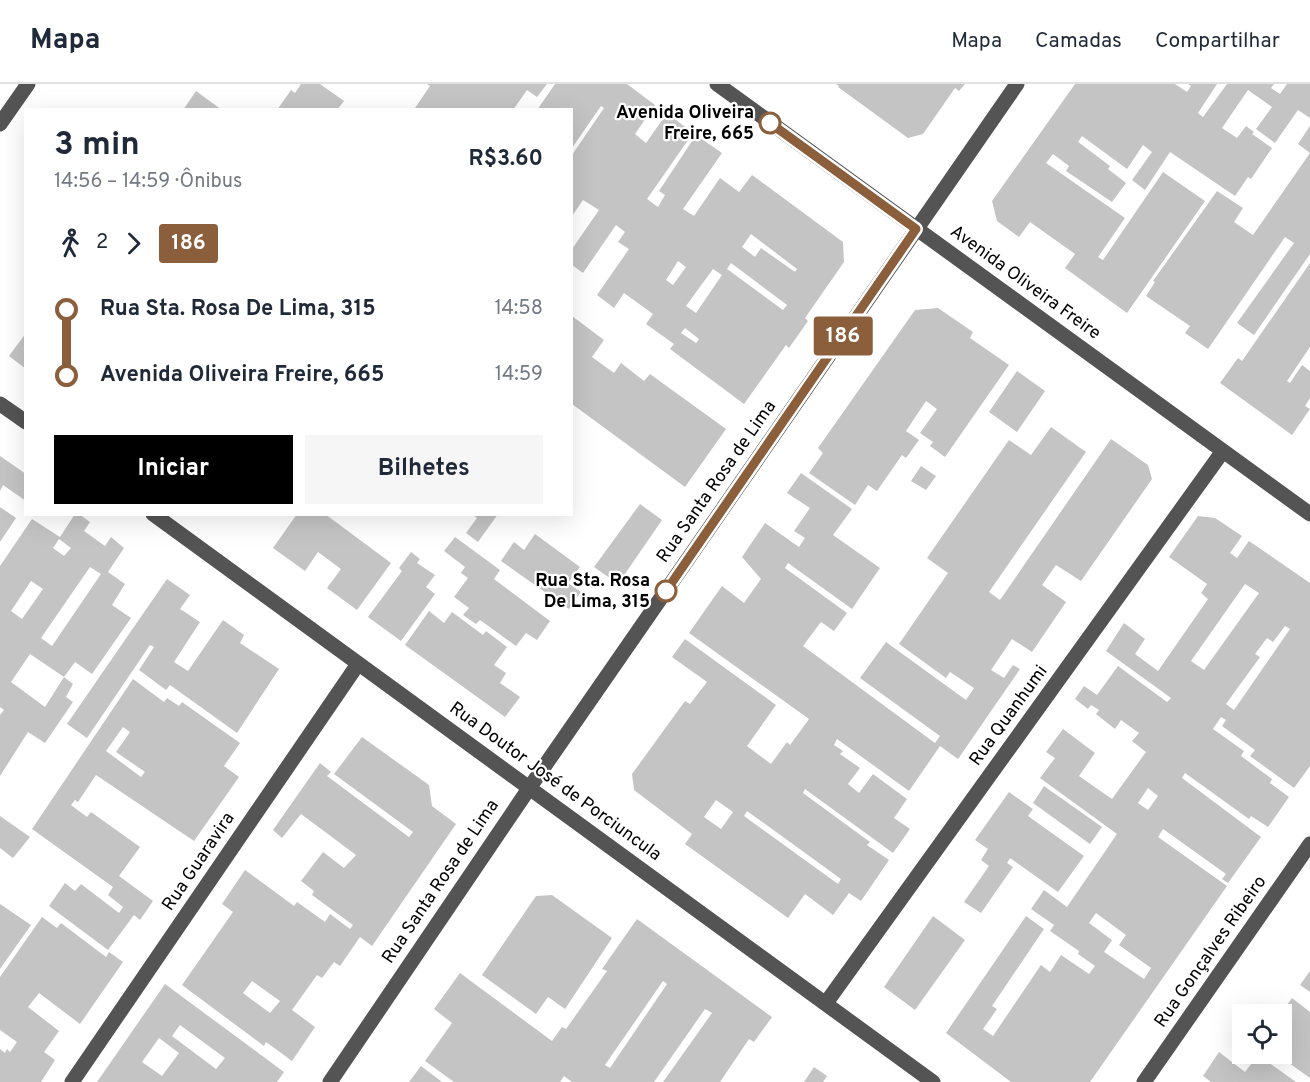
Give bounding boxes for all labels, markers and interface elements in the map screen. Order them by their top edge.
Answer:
text: Mapa [30,23,100,59]
text: Mapa [951,28,1002,55]
text: Camadas [1035,28,1122,55]
text: Compartilhar [1155,28,1280,55]
place label: Avenida Oliveira Freire, 665 [616,102,754,146]
marker: Avenida Oliveira Freire, 665 [759,112,781,134]
text: 3 min [54,125,140,167]
text: R$3.60 [469,146,543,173]
text: 14:56 – 14:59 · Ônibus [54,169,242,195]
street label: Avenida Oliveira Freire [945,221,1105,345]
icon: walk [54,227,87,260]
icon: forward [117,227,150,260]
text: 2 [96,230,108,256]
text: 186 [171,230,206,257]
text: Rua Sta. Rosa De Lima, 315 [100,296,376,323]
text: 14:58 [494,296,543,322]
line badge: 186 [808,316,878,356]
text: 186 [826,323,860,350]
text: Avenida Oliveira Freire, 665 [100,362,384,389]
text: 14:59 [495,362,543,388]
street label: Rua Santa Rosa de Lima [652,396,782,568]
button: Iniciar [54,435,293,504]
button: Bilhetes [305,435,543,504]
place label: Rua Sta. Rosa De Lima, 315 [535,570,650,614]
marker: Rua Sta. Rosa De Lima, 315 [655,580,677,602]
street label: Rua Quanhumi [965,661,1053,771]
street label: Rua Doutor José de Porciuncula [444,697,666,867]
street label: Rua Santa Rosa de Lima [377,796,505,968]
street label: Rua Guaravira [158,808,240,916]
street label: Rua Gonçalves Ribeiro [1150,871,1272,1033]
map controls [1232,1004,1292,1064]
button: locate [1232,1004,1292,1064]

